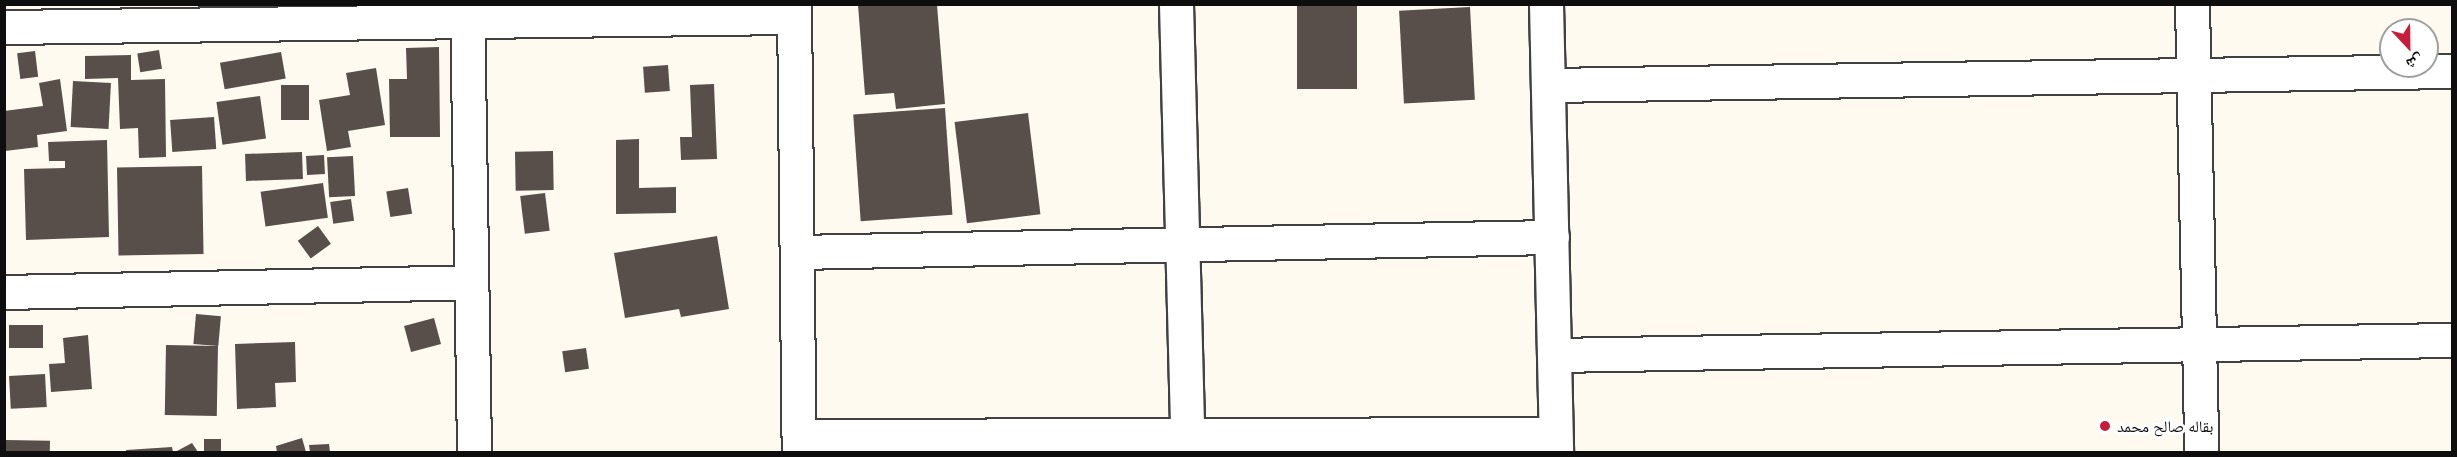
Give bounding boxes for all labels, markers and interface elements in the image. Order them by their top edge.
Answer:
north arrow [2379,18,2439,78]
text: ش [2403,50,2427,75]
place label: بقاله صالح محمد [2117,416,2213,436]
marker: بقاله صالح محمد [2098,419,2112,433]

